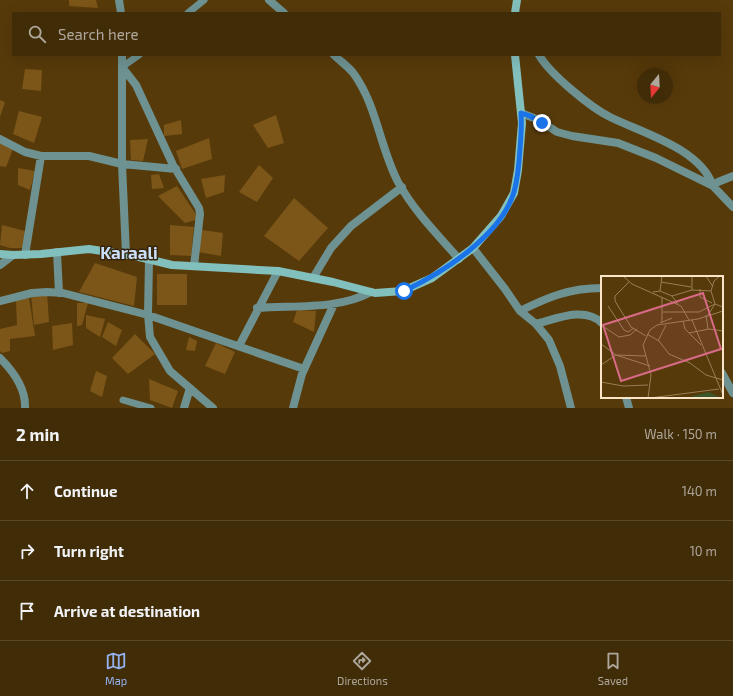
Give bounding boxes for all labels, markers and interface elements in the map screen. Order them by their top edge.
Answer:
search box [12,12,721,56]
icon: search [26,23,48,45]
text: Search here [58,25,139,43]
north arrow [637,68,673,104]
route end [533,114,551,132]
district label: Karaali [100,242,158,262]
inset map [601,276,723,398]
route start [395,282,413,300]
text: 2 min [16,424,59,444]
text: Walk · 150 m [644,426,717,442]
icon: ahead [16,480,38,502]
text: Continue [54,482,117,500]
text: 140 m [682,483,717,499]
icon: right [16,540,38,562]
text: Turn right [54,542,124,560]
text: 10 m [690,543,717,559]
icon: arrive [16,600,38,622]
text: Arrive at destination [54,602,200,620]
tab: Map [105,650,127,687]
tab: Directions [337,650,388,687]
tab: Saved [598,650,628,687]

